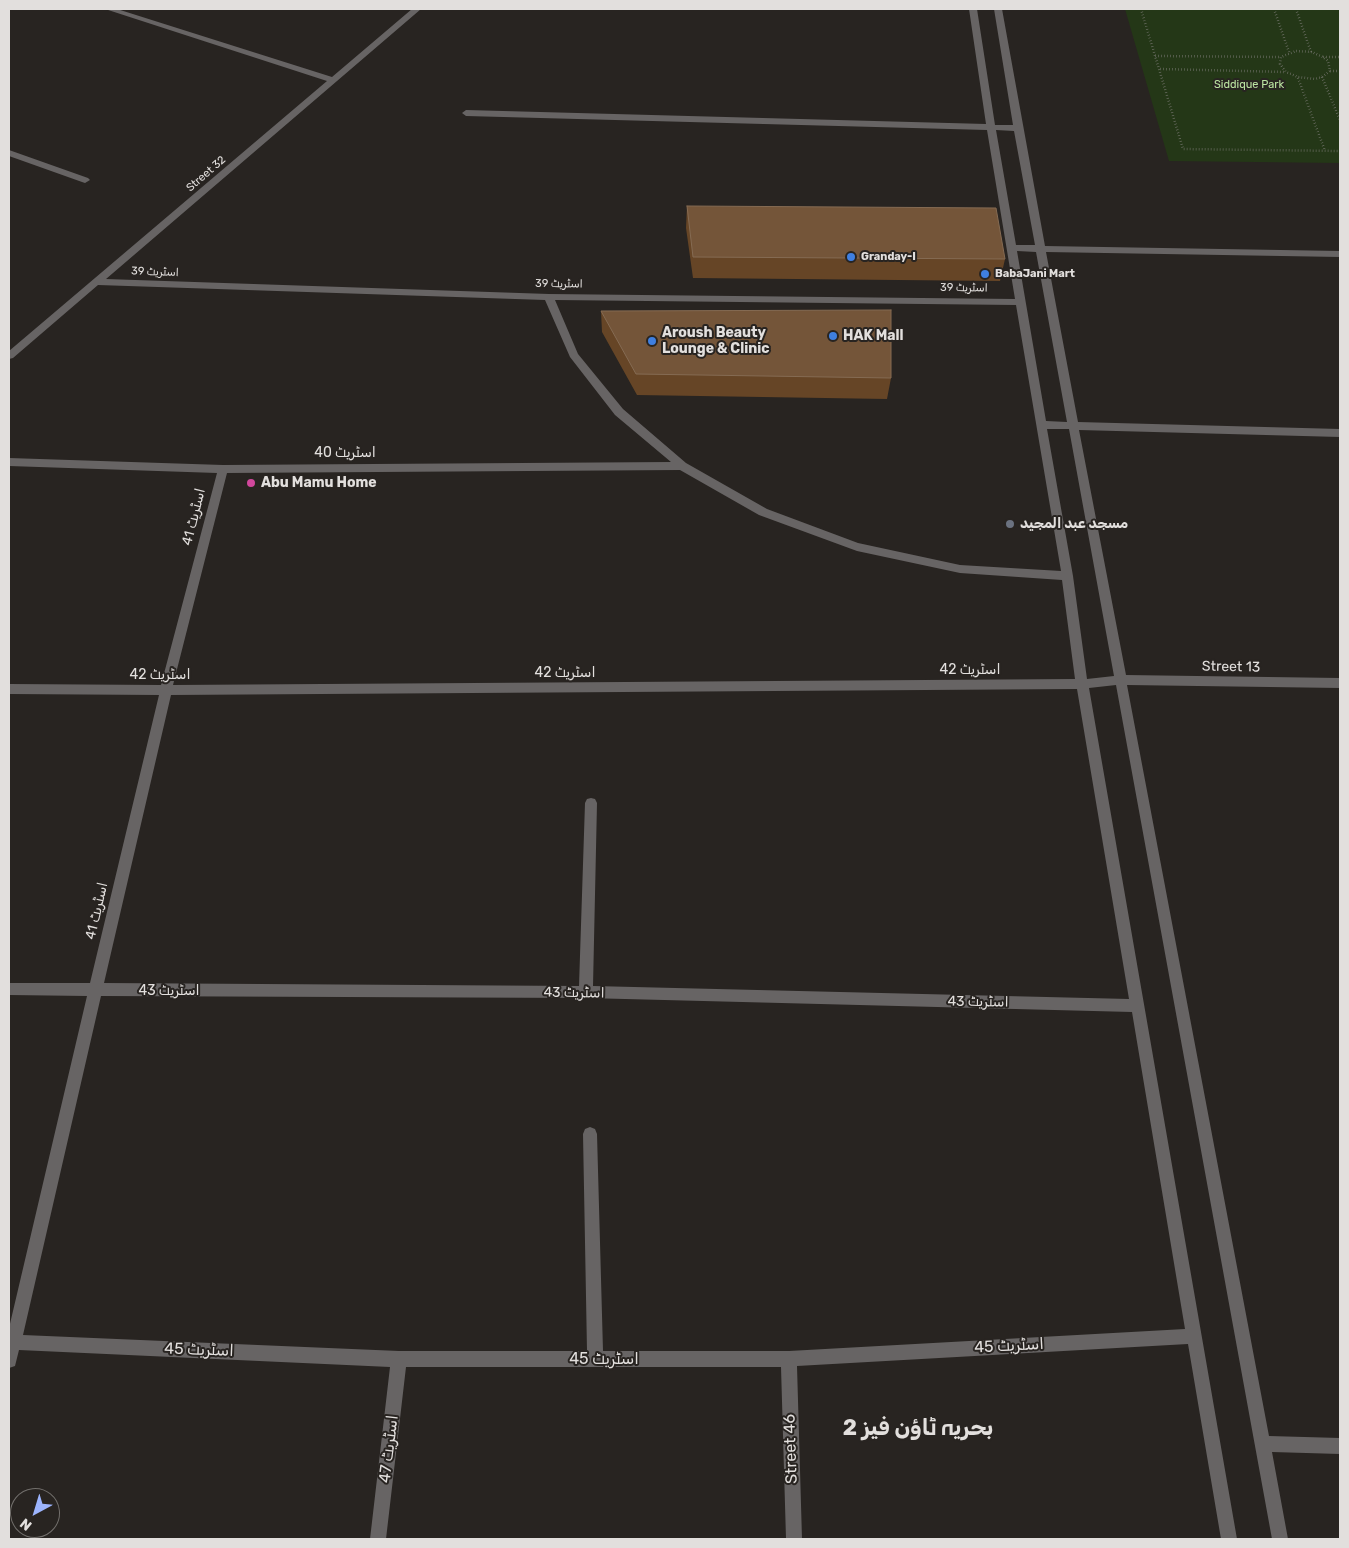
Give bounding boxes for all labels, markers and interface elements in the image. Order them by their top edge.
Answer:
park label: Siddique Park [1214,78,1284,92]
street label: Street 32 [184,153,228,195]
place label: Granday-I [861,250,916,264]
marker: Granday-I [845,251,857,263]
street label: اسٹریٹ 39 [131,265,179,279]
place label: BabaJani Mart [995,267,1075,281]
marker: BabaJani Mart [979,268,991,280]
street label: اسٹریٹ 39 [535,277,583,291]
street label: اسٹریٹ 39 [940,281,988,295]
place label: Aroush Beauty Lounge & Clinic [662,325,769,358]
place label: HAK Mall [843,328,904,344]
marker: HAK Mall [827,330,839,342]
marker: Aroush Beauty Lounge & Clinic [646,335,658,347]
street label: اسٹریٹ 40 [314,445,376,461]
place label: Abu Mamu Home [261,475,377,491]
marker: Abu Mamu Home [245,477,257,489]
street label: اسٹریٹ 41 [179,487,209,547]
place label: مسجد عبد المجید [1020,516,1128,532]
marker: مسجد عبد المجید [1004,518,1016,530]
street label: Street 13 [1202,658,1260,676]
street label: اسٹریٹ 42 [940,662,1000,678]
street label: اسٹریٹ 42 [535,665,595,681]
street label: اسٹریٹ 42 [130,667,190,683]
street label: اسٹریٹ 41 [82,881,112,941]
street label: اسٹریٹ 43 [138,983,200,999]
street label: اسٹریٹ 43 [543,984,605,1002]
street label: اسٹریٹ 43 [947,993,1009,1011]
street label: اسٹریٹ 45 [974,1335,1044,1357]
street label: اسٹریٹ 45 [164,1339,234,1361]
street label: اسٹریٹ 45 [569,1349,639,1369]
street label: اسٹریٹ 47 [375,1414,403,1484]
street label: Street 46 [780,1414,802,1484]
district label: بحریہ ٹاؤن فیز 2 [843,1416,993,1442]
north arrow [10,1488,60,1538]
text: N [17,1514,35,1534]

